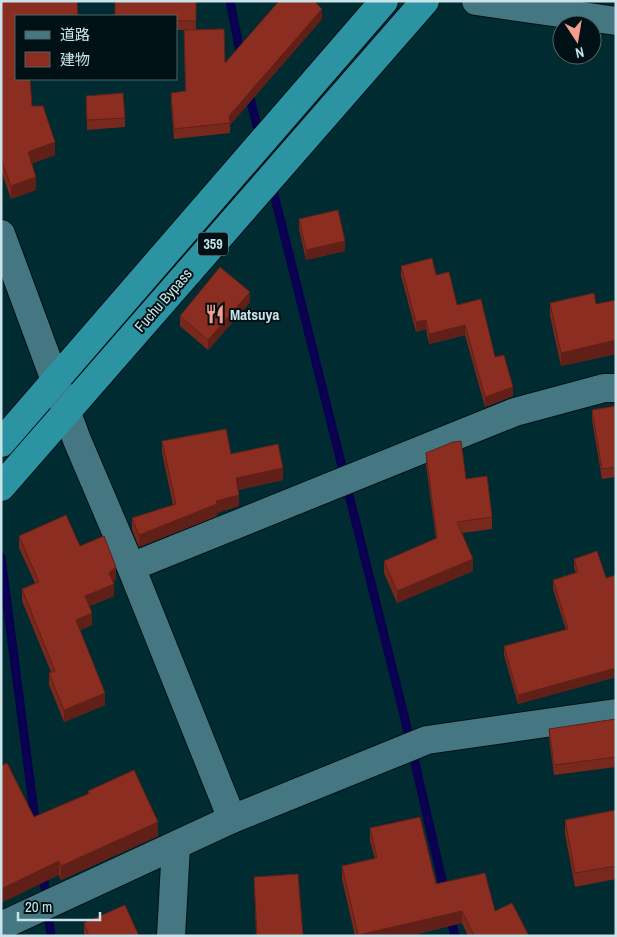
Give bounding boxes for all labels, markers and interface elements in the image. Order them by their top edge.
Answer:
legend [15,15,178,80]
north arrow [552,15,602,65]
text: 道路 [60,24,90,45]
text: N [574,43,586,62]
text: 建物 [60,49,90,70]
road number: 359 [198,232,228,255]
street label: Fuchu Bypass [130,264,196,336]
restaurant icon: Matsuya [204,303,226,325]
place label: Matsuya [230,304,279,325]
scale bar [18,890,100,922]
text: 20 m [25,896,52,917]

